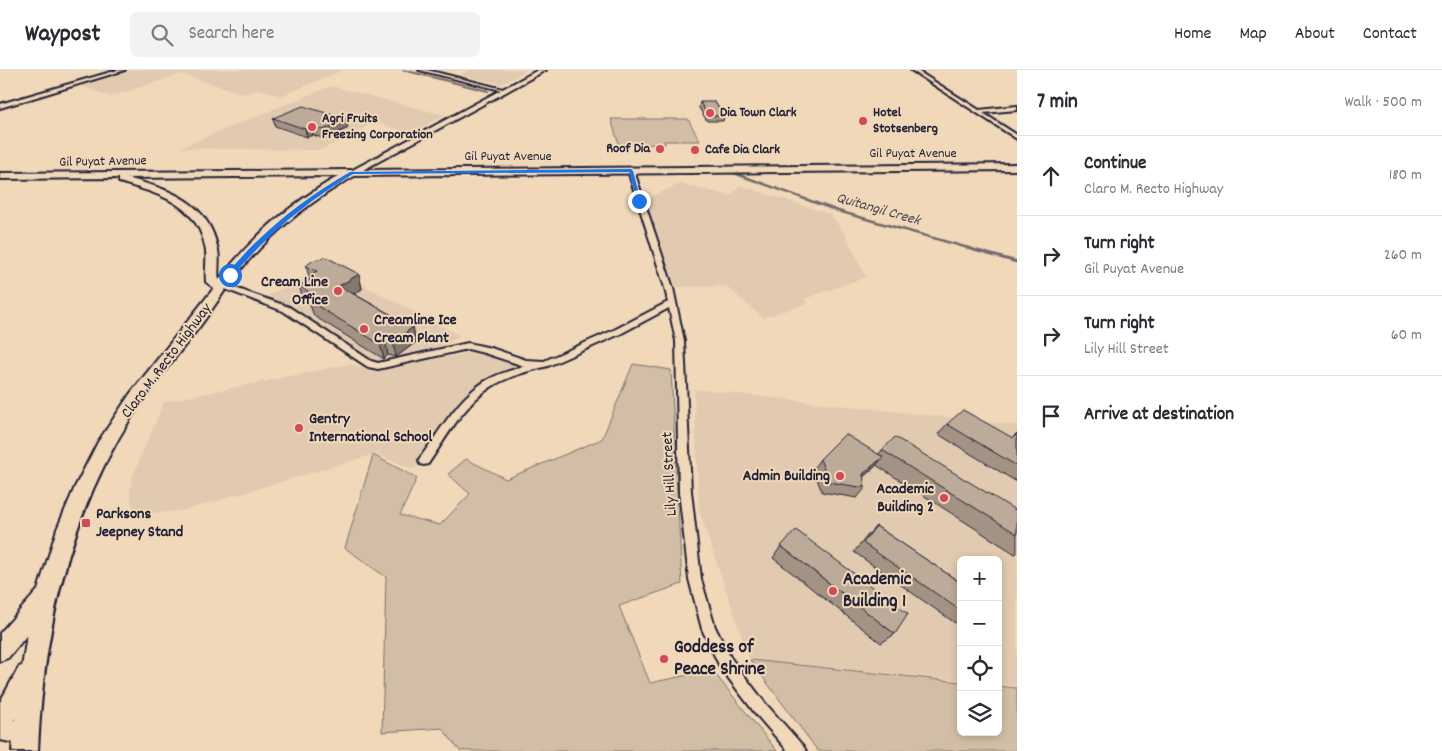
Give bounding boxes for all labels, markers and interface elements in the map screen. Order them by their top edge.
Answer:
search box [130,12,480,57]
text: Waypost [25,18,100,52]
icon: search [148,21,176,49]
text: Search here [188,21,274,48]
text: Home [1174,22,1211,47]
text: Map [1239,22,1267,47]
text: About [1295,22,1335,47]
text: Contact [1363,22,1417,47]
text: 7 min [1037,88,1078,118]
text: Walk · 500 m [1344,91,1422,114]
place label: Dia Town Clark [720,103,797,123]
place label: Hotel Stotsenberg [873,103,938,139]
marker: Dia Town Clark [704,107,716,119]
place label: Agri Fruits Freezing Corporation [322,109,433,145]
marker: Hotel Stotsenberg [857,115,869,127]
marker: Agri Fruits Freezing Corporation [306,121,318,133]
place label: Roof Dia [606,139,651,159]
place label: Cafe Dia Clark [705,140,780,160]
marker: Roof Dia [654,143,666,155]
marker: Cafe Dia Clark [689,144,701,156]
street label: Gil Puyat Avenue [869,144,957,164]
street label: Gil Puyat Avenue [464,147,552,167]
street label: Gil Puyat Avenue [59,151,147,173]
text: Continue [1084,151,1146,178]
icon: ahead [1037,162,1065,190]
text: 180 m [1389,164,1422,187]
text: Claro M. Recto Highway [1084,178,1223,201]
water label: Quitangil Creek [834,188,924,233]
route end [628,190,651,213]
text: Turn right [1084,231,1155,258]
icon: right [1037,242,1065,270]
text: 260 m [1384,244,1422,267]
text: Gil Puyat Avenue [1084,258,1184,281]
route start [219,264,242,287]
place label: Cream Line Office [261,271,328,312]
marker: Cream Line Office [332,285,344,297]
street label: Claro M. Recto Highway [116,298,218,424]
place label: Creamline Ice Cream Plant [374,309,457,350]
text: Turn right [1084,311,1155,338]
icon: right [1037,322,1065,350]
marker: Creamline Ice Cream Plant [358,323,370,335]
text: 60 m [1391,324,1422,347]
text: Lily Hill Street [1084,338,1169,361]
icon: arrive [1037,402,1065,430]
text: Arrive at destination [1084,402,1234,429]
place label: Gentry International School [309,408,433,449]
marker: Gentry International School [293,422,305,434]
street label: Lily Hill Street [656,431,684,517]
place label: Admin Building [743,465,830,488]
marker: Admin Building [834,470,846,482]
place label: Academic Building 2 [876,478,935,519]
marker: Academic Building 2 [938,492,950,504]
place label: Parksons Jeepney Stand [96,503,183,544]
marker: Parksons Jeepney Stand [80,517,92,529]
map controls [957,556,1002,736]
button: + [957,556,1002,601]
place label: Academic Building 1 [843,567,912,616]
marker: Academic Building 1 [827,585,839,597]
button: − [957,601,1002,646]
place label: Goddess of Peace Shrine [674,635,765,684]
button: locate [957,646,1002,691]
marker: Goddess of Peace Shrine [658,653,670,665]
button: layers [957,691,1002,736]

